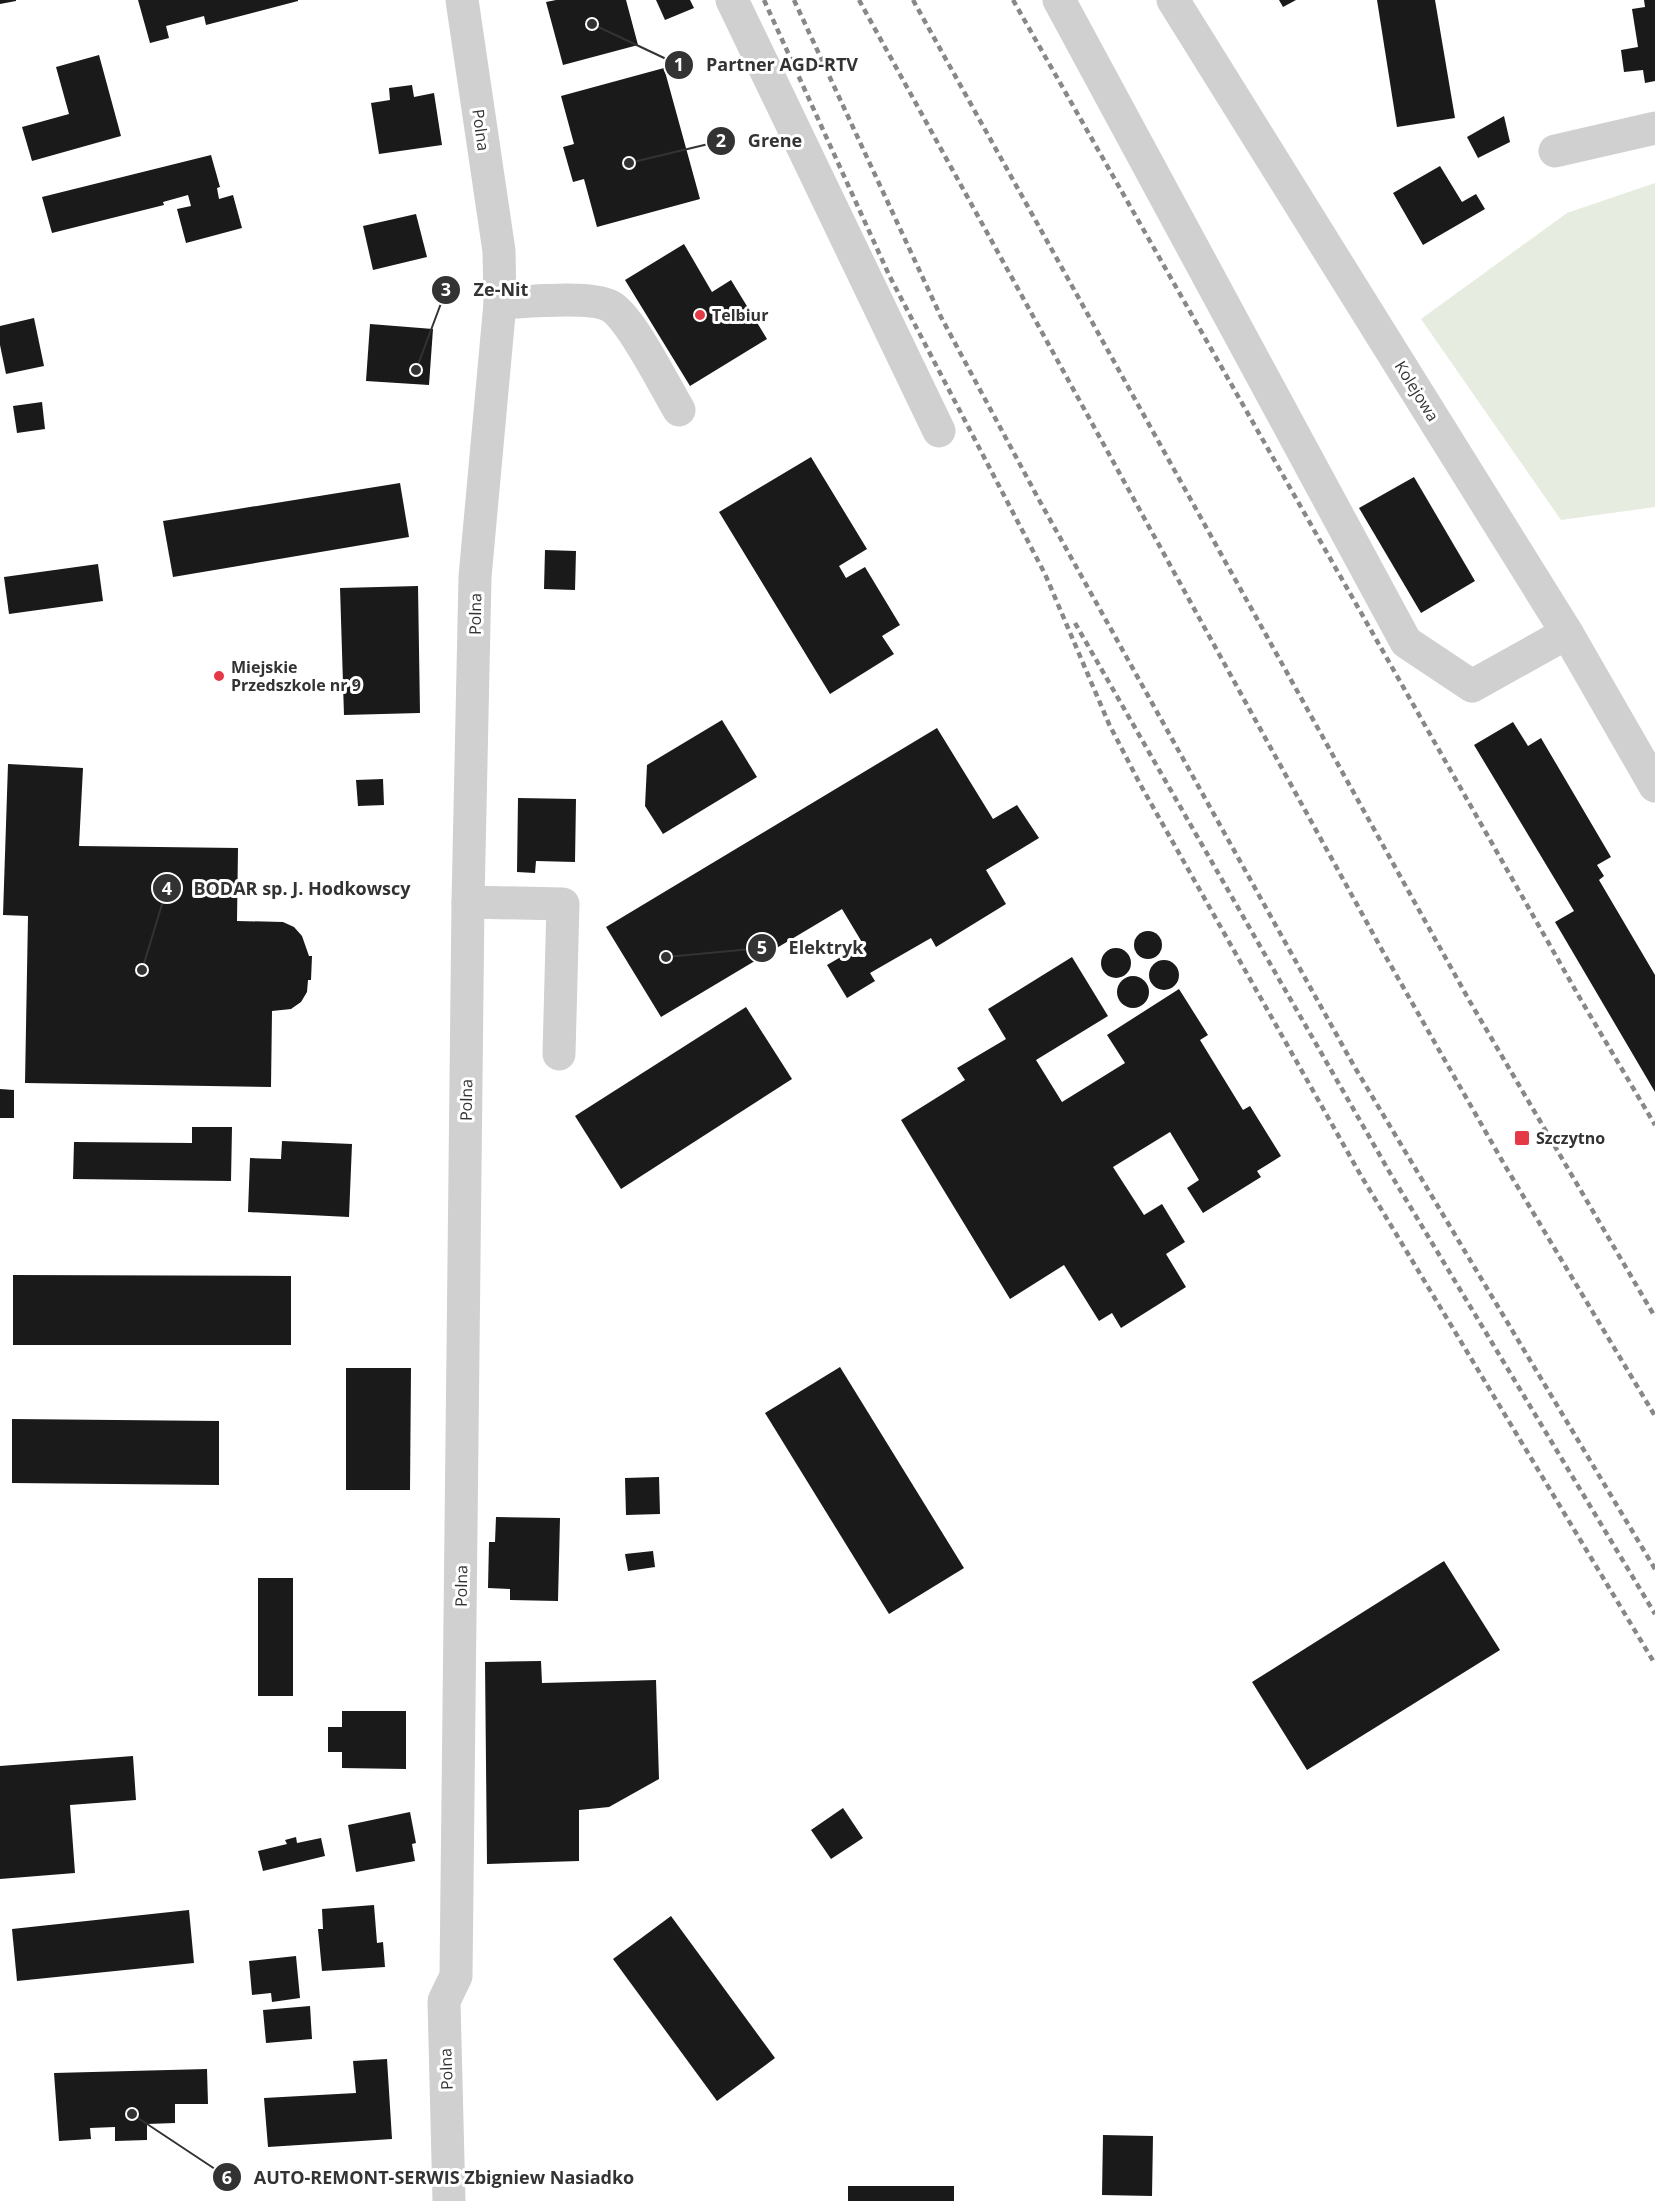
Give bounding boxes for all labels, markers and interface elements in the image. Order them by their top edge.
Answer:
callout: Partner AGD-RTV [664,47,870,83]
text: 1 [674,52,684,76]
text: Partner AGD-RTV [706,52,858,76]
street label: Polna [467,108,495,152]
callout: Grene [706,123,815,159]
text: 2 [716,128,726,152]
text: Grene [748,128,802,152]
callout: Ze-Nit [431,272,540,308]
text: 3 [441,277,451,301]
text: Ze-Nit [474,277,529,301]
place label: Telbiur [712,304,768,326]
marker: Telbiur [693,308,707,322]
street label: Kolejowa [1390,357,1444,425]
street label: Polna [464,593,486,635]
place label: Miejskie Przedszkole nr 9 [231,656,361,696]
marker: Miejskie Przedszkole nr 9 [212,669,226,683]
callout: BODAR sp. J. Hodkowscy [152,870,423,906]
text: 4 [162,876,172,900]
text: BODAR sp. J. Hodkowscy [193,876,411,900]
callout: Elektryk [747,930,876,966]
text: 5 [757,935,767,959]
text: Elektryk [789,935,864,959]
street label: Polna [455,1079,477,1121]
place label: Szczytno [1536,1127,1605,1149]
marker: Szczytno [1513,1129,1531,1147]
street label: Polna [450,1565,472,1607]
street label: Polna [434,2048,458,2090]
callout: AUTO-REMONT-SERWIS Zbigniew Nasiadko [212,2159,646,2195]
text: 6 [222,2165,232,2189]
text: AUTO-REMONT-SERWIS Zbigniew Nasiadko [254,2165,634,2189]

